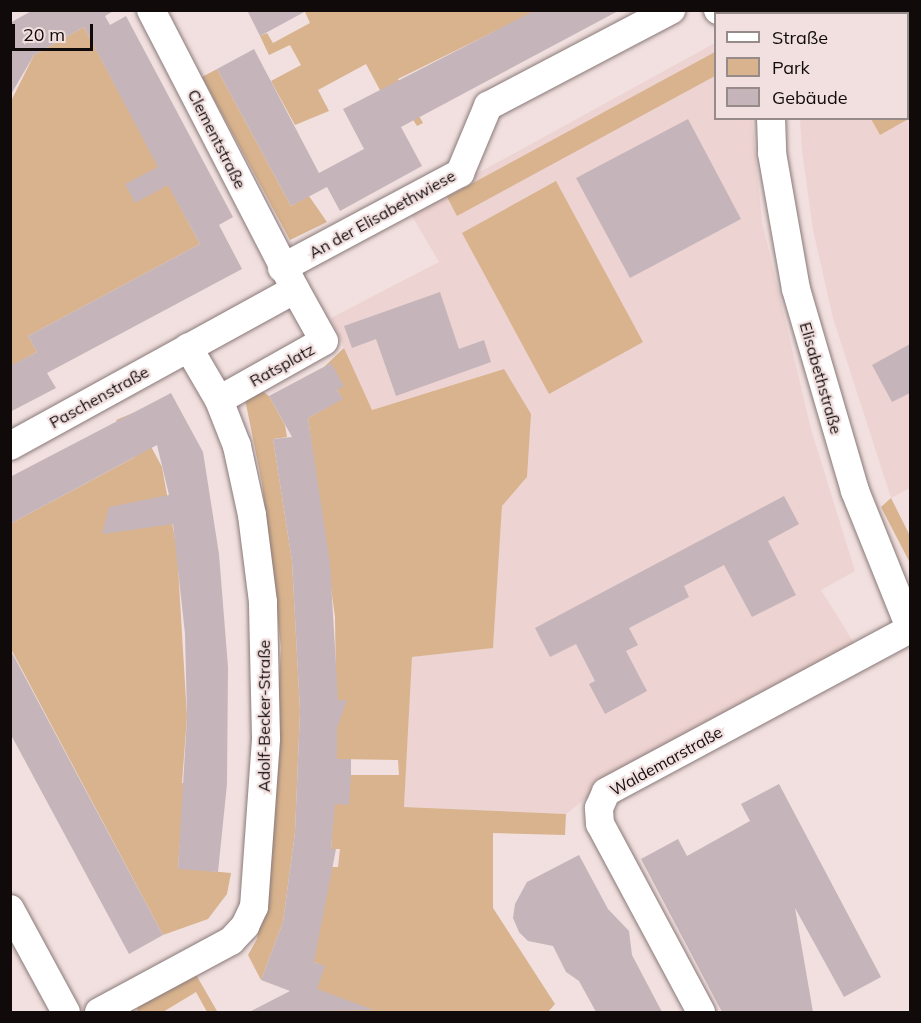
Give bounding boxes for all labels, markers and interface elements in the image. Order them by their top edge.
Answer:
scale bar [15,12,96,50]
legend [714,12,909,120]
text: 20 m [23,23,65,46]
text: Straße [772,26,828,49]
text: Park [772,56,810,79]
street label: Clementstraße [184,86,250,192]
text: Gebäude [772,86,848,109]
street label: An der Elisabethwiese [305,166,459,262]
street label: Elisabethstraße [796,320,846,436]
street label: Ratsplatz [246,339,318,391]
street label: Paschenstraße [46,362,152,432]
street label: Adolf-Becker-Straße [254,640,274,792]
street label: Waldemarstraße [606,722,726,800]

